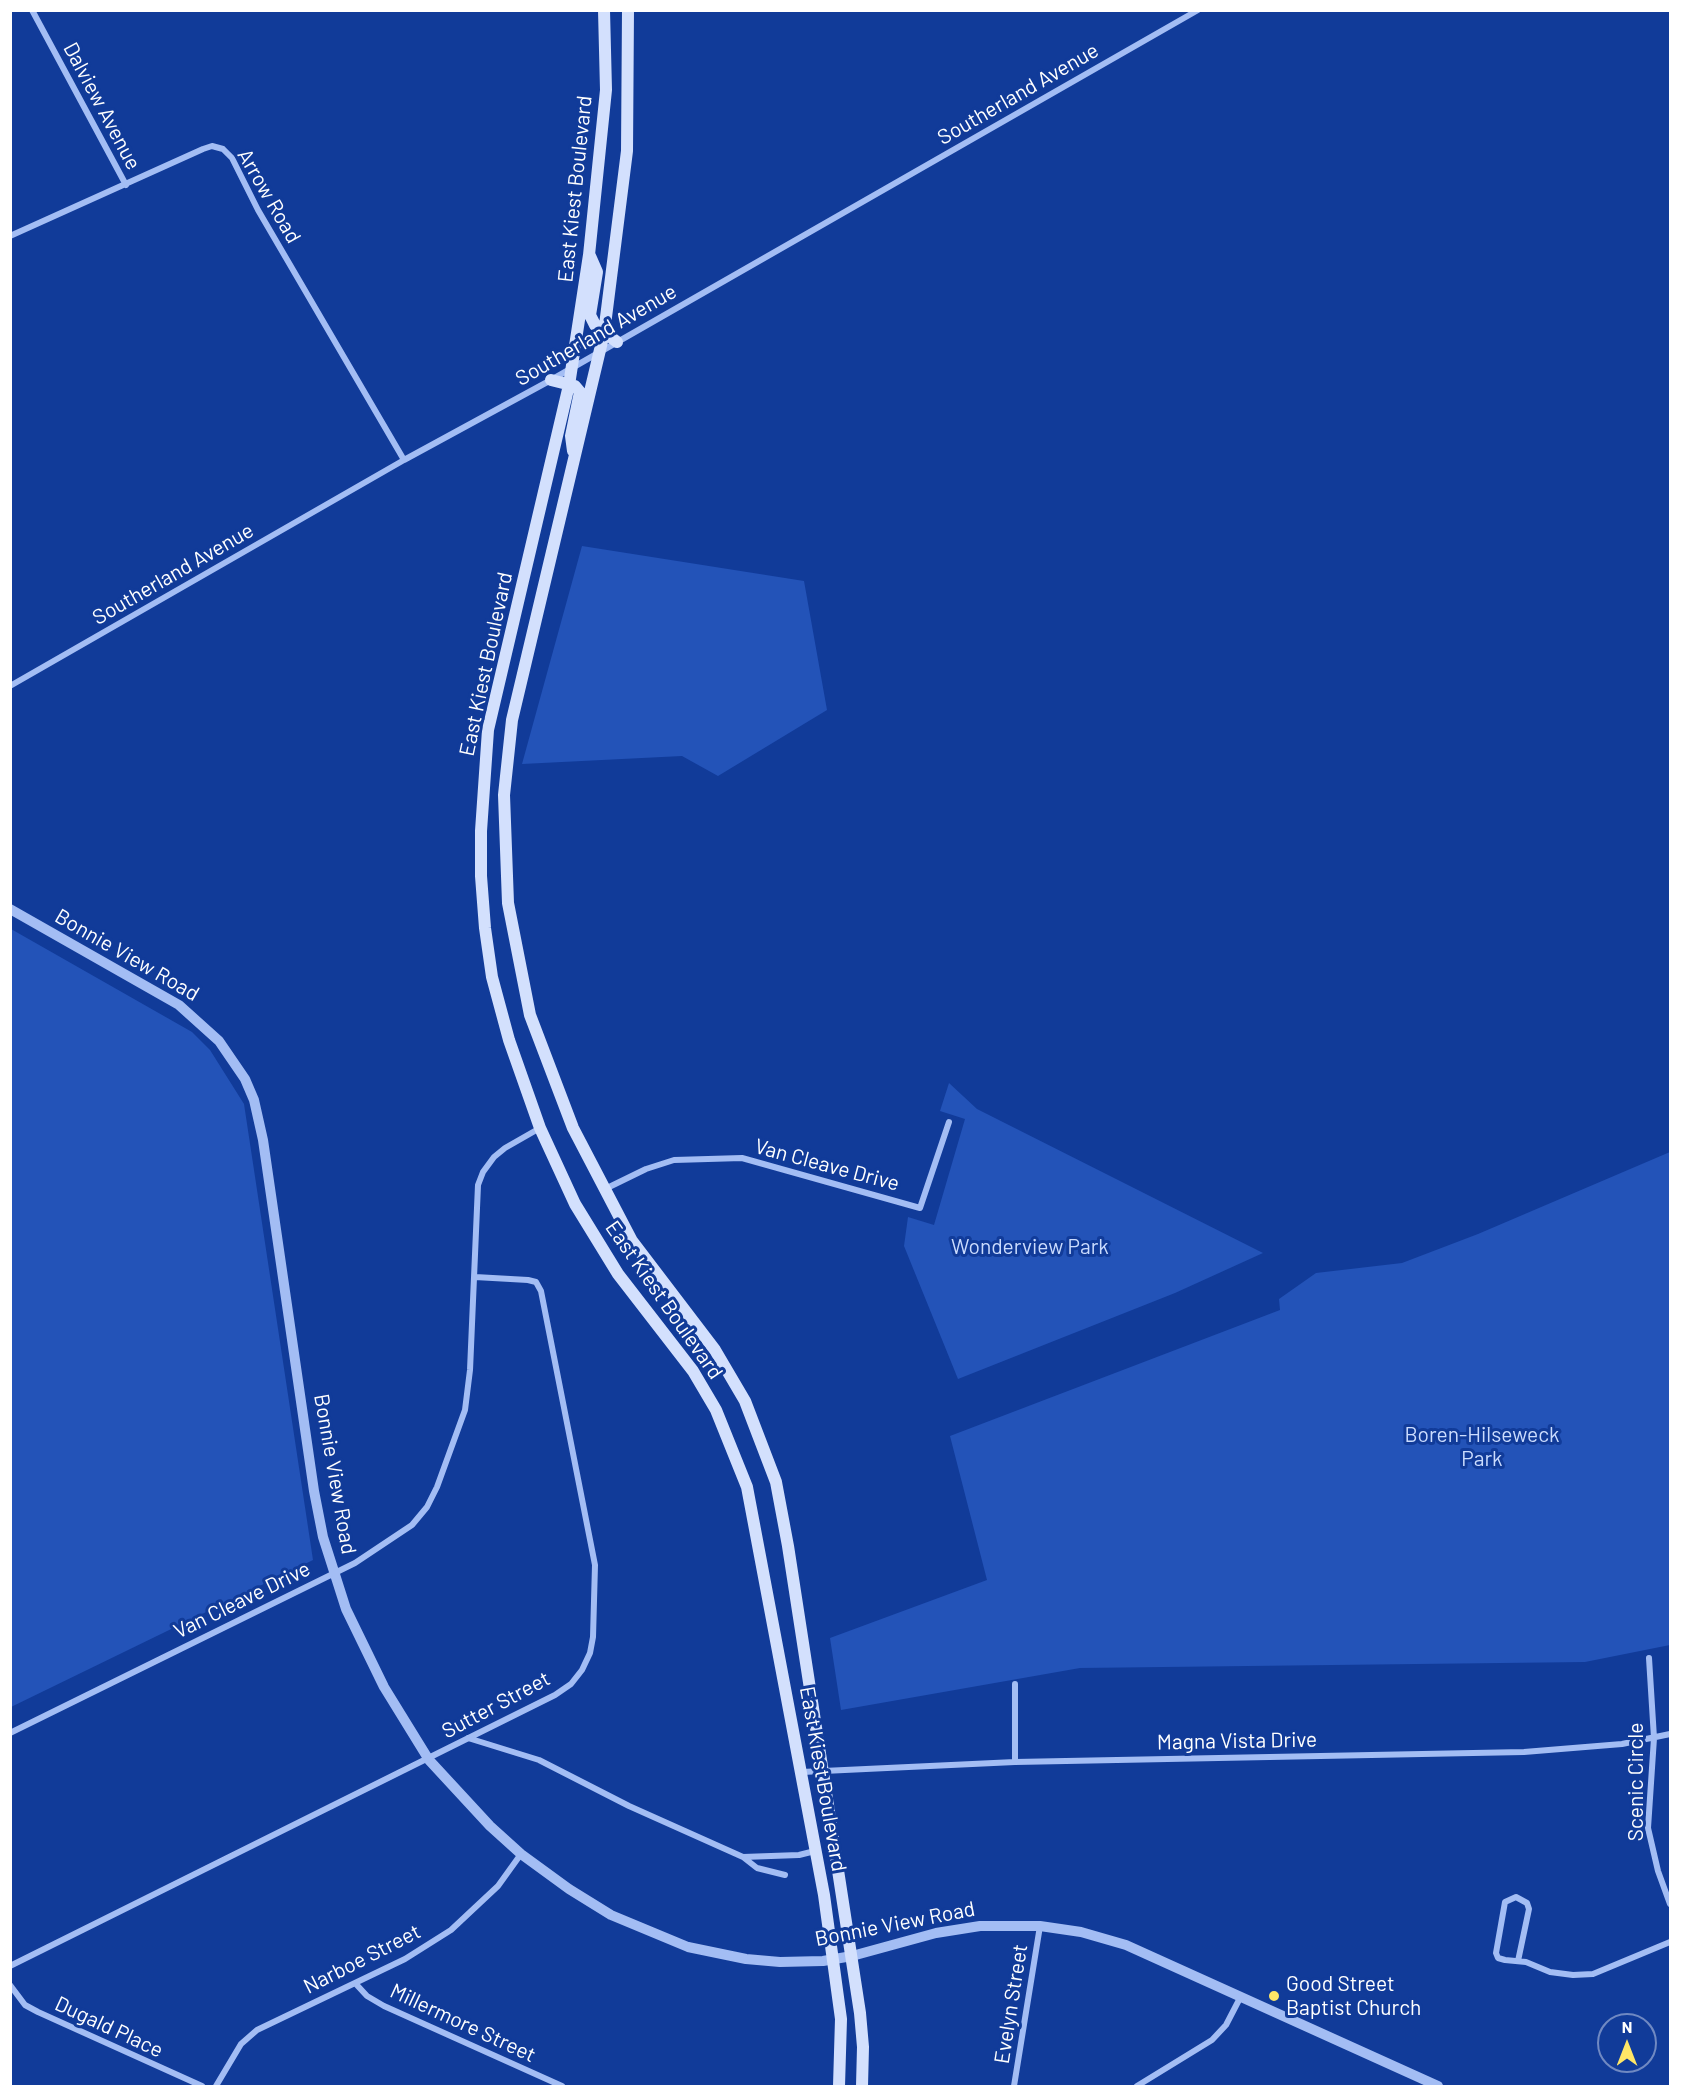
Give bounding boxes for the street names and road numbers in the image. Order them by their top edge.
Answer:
street label: Dalview Avenue [58,38,146,174]
street label: Southerland Avenue [933,38,1103,150]
street label: East Kiest Boulevard [553,94,597,284]
street label: Arrow Road [232,144,306,248]
street label: Southerland Avenue [511,279,681,391]
street label: Southerland Avenue [88,518,258,630]
street label: East Kiest Boulevard [454,570,518,758]
street label: Bonnie View Road [50,903,204,1007]
street label: Van Cleave Drive [752,1134,902,1196]
street label: East Kiest Boulevard [600,1216,728,1384]
street label: Bonnie View Road [308,1392,362,1556]
street label: Van Cleave Drive [170,1556,314,1644]
street label: Sutter Street [438,1666,554,1744]
street label: East Kiest Boulevard [794,1684,852,1874]
street label: Scenic Circle [1623,1723,1649,1841]
street label: Magna Vista Drive [1157,1727,1317,1755]
street label: Bonnie View Road [813,1896,977,1952]
street label: Narboe Street [299,1919,425,1999]
street label: Evelyn Street [989,1942,1033,2066]
street label: Millermore Street [386,1978,540,2068]
street label: Dugald Place [51,1991,167,2063]

